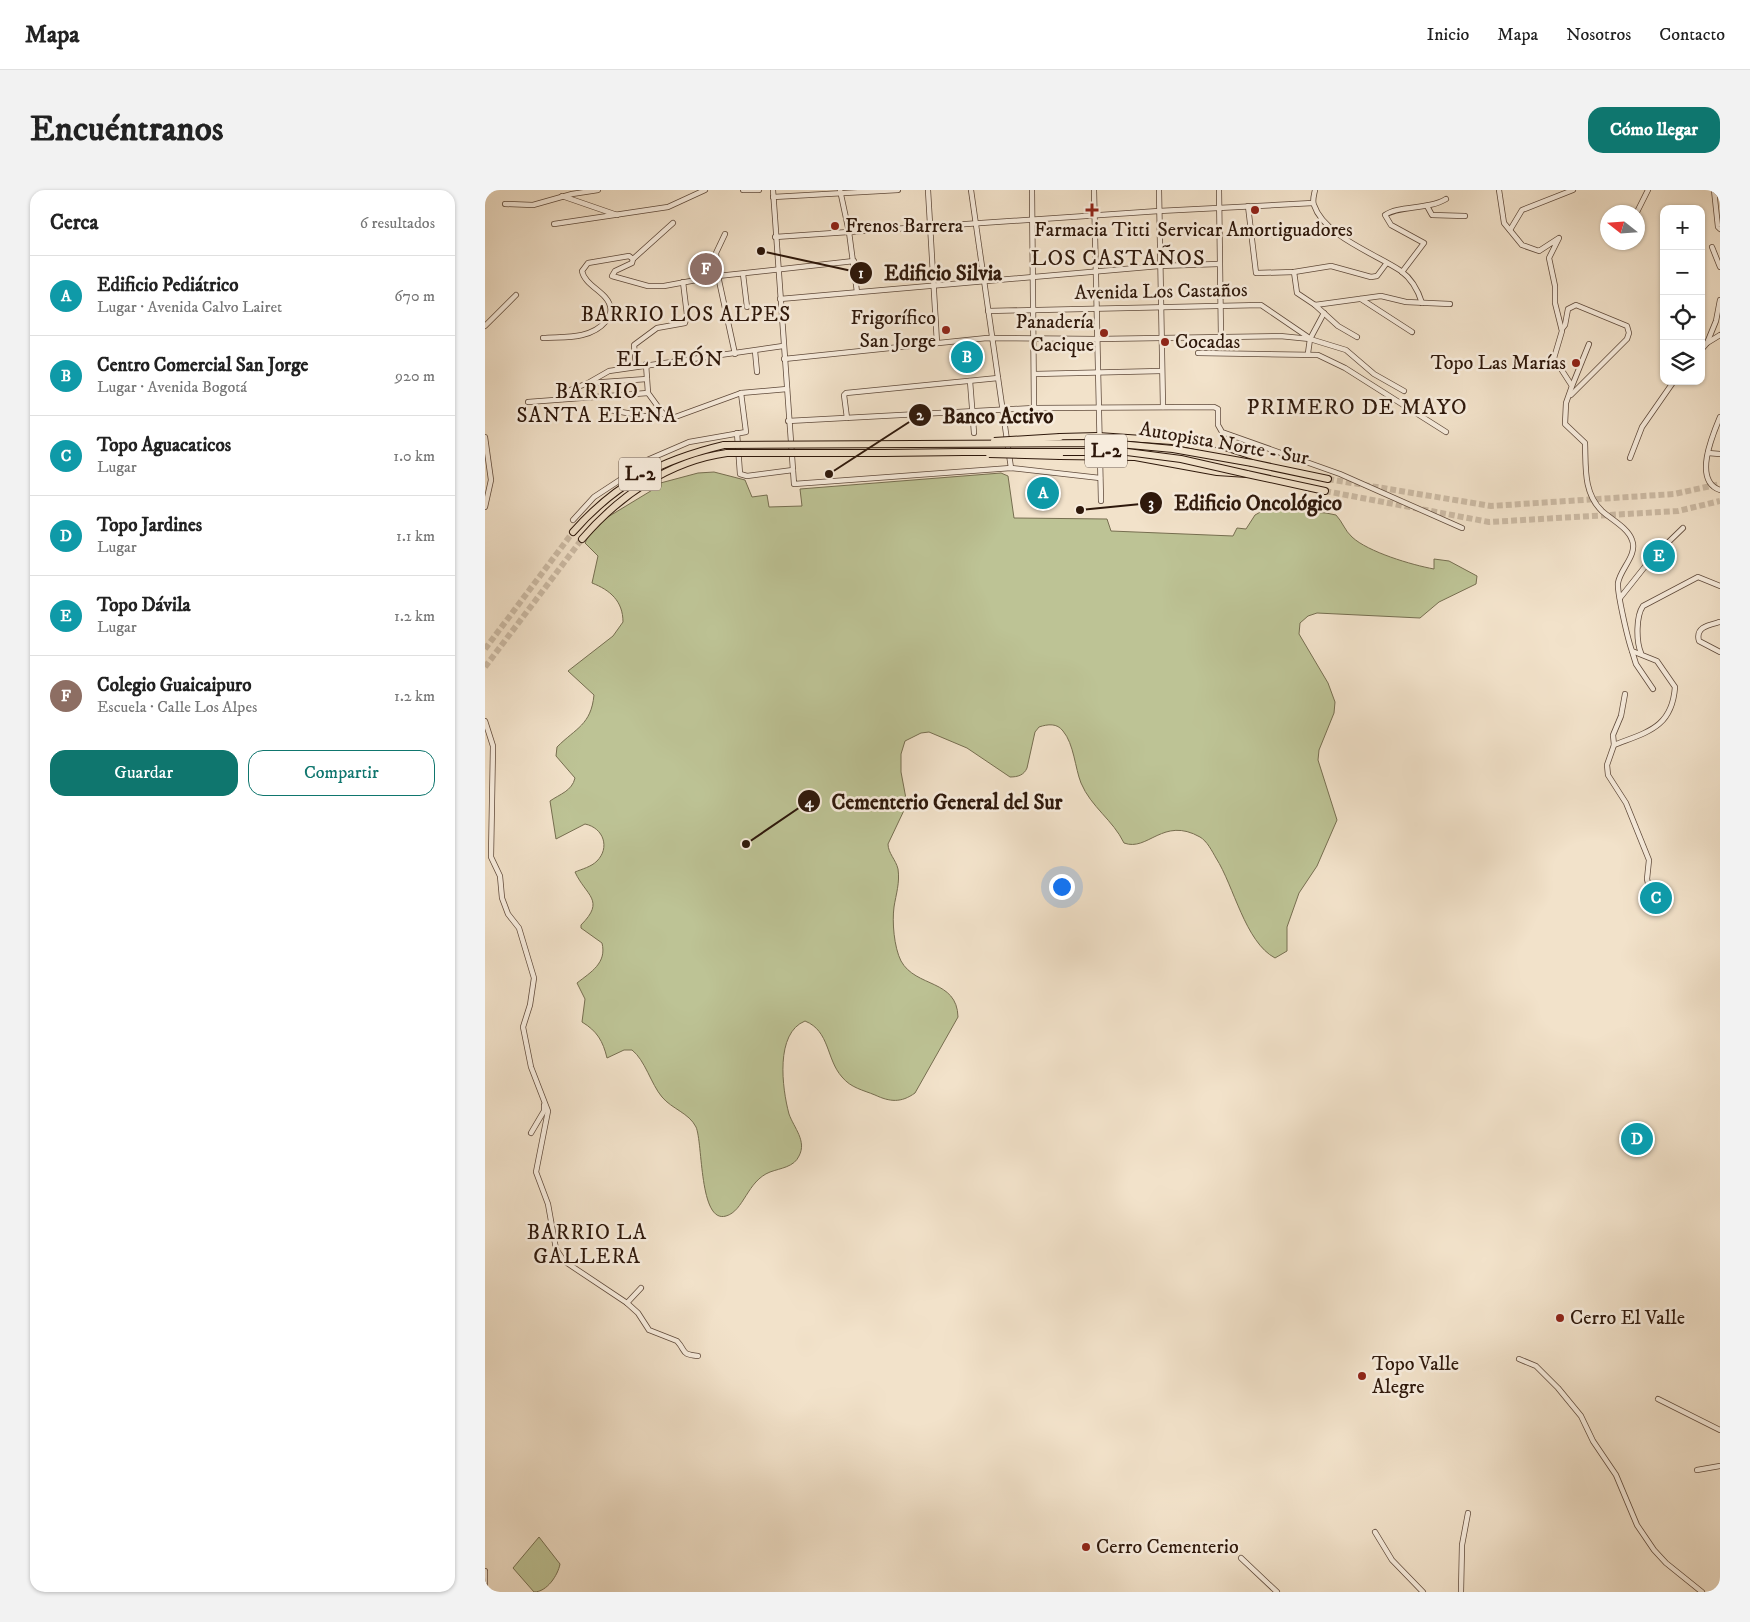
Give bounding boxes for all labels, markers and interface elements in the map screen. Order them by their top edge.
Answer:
text: Mapa [25,20,79,50]
text: Inicio [1427,24,1469,46]
text: Mapa [1497,24,1538,46]
text: Nosotros [1566,24,1631,46]
text: Contacto [1659,24,1725,46]
button: Cómo llegar [1588,107,1720,153]
text: Encuéntranos [30,108,224,152]
marker: Farmacia Titti [1086,204,1098,216]
marker: Servicar Amortiguadores [1249,204,1261,216]
north arrow [1600,205,1645,250]
map controls [1660,205,1705,385]
button: + [1660,205,1705,250]
text: Cerca [50,210,98,236]
text: 6 resultados [360,213,435,233]
place label: Frenos Barrera [845,214,964,239]
place label: Farmacia Titti [1034,218,1150,243]
place label: Servicar Amortiguadores [1157,218,1353,243]
marker: Frenos Barrera [829,220,841,232]
district label: LOS CASTAÑOS [1031,244,1205,272]
pin: F [690,250,722,288]
button: − [1660,250,1705,295]
callout: Edificio Silvia [849,255,1011,291]
text: Edificio Silvia [884,261,1003,287]
text: 1 [858,264,864,283]
text: Edificio Pediátrico [97,274,239,297]
street label: Avenida Los Castaños [1074,278,1248,306]
text: A [61,286,71,306]
text: 670 m [394,286,435,306]
button: locate [1660,295,1705,340]
text: Lugar · Avenida Calvo Lairet [97,297,282,317]
district label: BARRIO LOS ALPES [581,302,791,328]
place label: Frigorífico San Jorge [851,306,936,354]
place label: Panadería Cacique [1016,310,1094,358]
marker: Frigorífico San Jorge [940,324,952,336]
marker: Panadería Cacique [1098,327,1110,339]
place label: Cocadas [1175,330,1241,355]
marker: Cocadas [1159,336,1171,348]
pin: B [951,338,983,376]
button: layers [1660,340,1705,385]
district label: EL LEÓN [616,345,724,373]
place label: Topo Las Marías [1431,351,1566,376]
text: Centro Comercial San Jorge [97,354,308,377]
marker: Topo Las Marías [1570,357,1582,369]
text: B [61,366,71,386]
text: 920 m [395,366,435,386]
text: Lugar · Avenida Bogotá [97,377,247,397]
district label: BARRIO SANTA ELENA [517,379,677,429]
district label: PRIMERO DE MAYO [1246,394,1468,421]
callout: Banco Activo [907,397,1063,433]
text: Banco Activo [943,404,1053,430]
text: 2 [916,406,924,425]
street label: Autopista Norte - Sur [1137,417,1311,471]
text: Topo Aguacaticos [97,434,231,457]
road number: L-2 [1085,435,1127,468]
text: C [61,446,71,466]
text: 1.0 km [393,446,435,466]
text: Lugar [97,457,137,477]
road number: L-2 [619,458,661,490]
pin: A [1027,474,1059,512]
callout: Edificio Oncológico [1139,485,1352,521]
text: Edificio Oncológico [1174,491,1342,517]
text: 3 [1148,494,1154,513]
text: Topo Jardines [97,514,202,537]
text: D [60,526,72,546]
text: 1.1 km [396,526,435,546]
text: Lugar [97,537,137,557]
pin: E [1643,537,1675,575]
text: Topo Dávila [97,594,191,617]
text: E [60,606,72,626]
text: 1.2 km [394,606,435,626]
text: Lugar [97,617,137,637]
text: Colegio Guaicaipuro [97,674,251,697]
text: F [61,686,71,706]
text: 1.2 km [394,686,435,706]
text: Escuela · Calle Los Alpes [97,697,257,717]
button: Guardar [50,750,238,796]
button: Compartir [248,750,435,796]
callout: Cementerio General del Sur [796,783,1072,819]
text: Cementerio General del Sur [832,790,1064,816]
text: 4 [804,793,815,812]
your location [1049,874,1075,900]
pin: C [1640,879,1672,917]
pin: D [1621,1120,1653,1158]
district label: BARRIO LA GALLERA [527,1220,647,1270]
place label: Cerro El Valle [1570,1306,1685,1331]
marker: Cerro El Valle [1554,1312,1566,1324]
place label: Topo Valle Alegre [1372,1352,1459,1400]
marker: Topo Valle Alegre [1356,1370,1368,1382]
place label: Cerro Cementerio [1096,1535,1239,1560]
marker: Cerro Cementerio [1080,1541,1092,1553]

